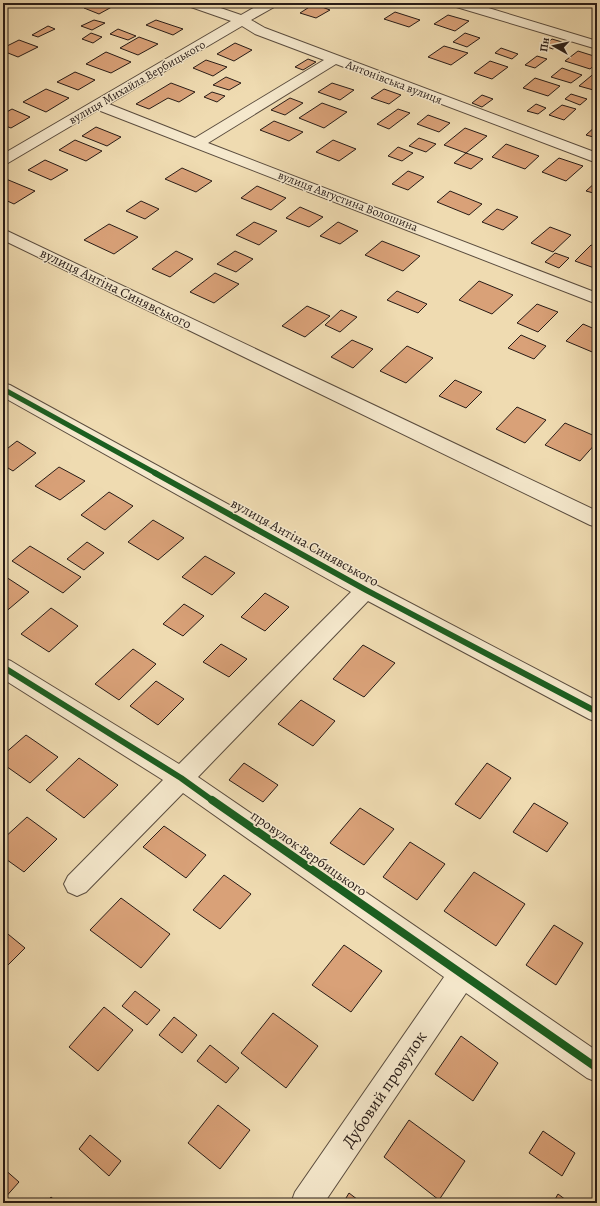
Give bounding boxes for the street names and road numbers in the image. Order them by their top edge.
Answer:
street label: вулиця Михайла Вербицького [66,36,208,128]
street label: Антонівська вулиця [343,56,445,108]
street label: вулиця Августина Волошина [276,167,421,235]
street label: вулиця Антіна Синявського [37,243,195,333]
street label: вулиця Антіна Синявського [227,494,382,591]
street label: провулок Вербицького [247,806,371,901]
street label: Дубовий провулок [337,1026,432,1152]

